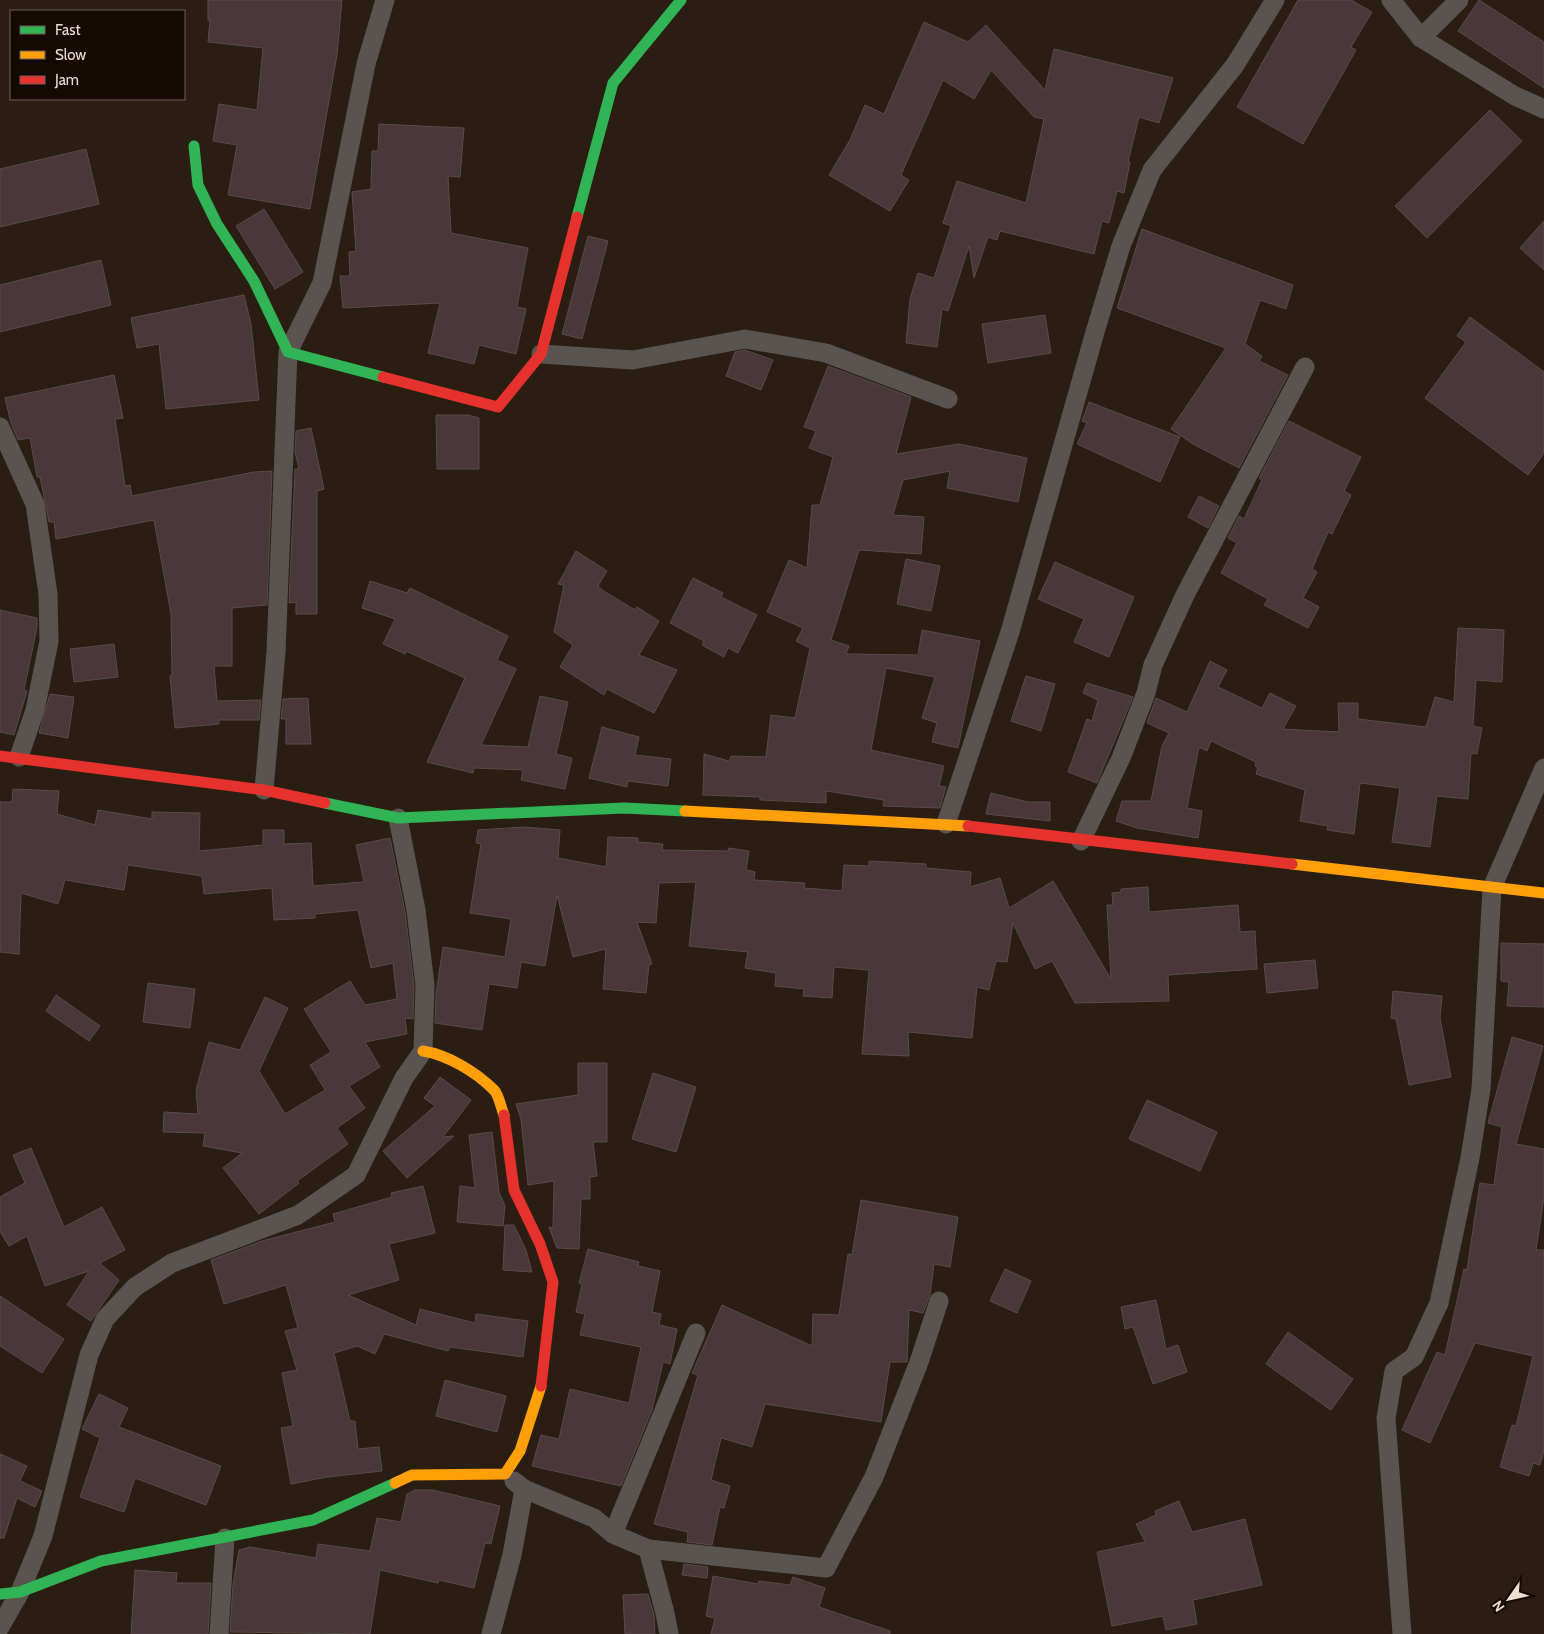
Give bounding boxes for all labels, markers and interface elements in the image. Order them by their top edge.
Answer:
legend [10,10,185,100]
text: Fast [55,21,80,39]
text: Slow [55,46,86,64]
text: Jam [54,71,79,89]
north arrow [1484,1574,1534,1624]
text: N [1488,1597,1508,1615]

